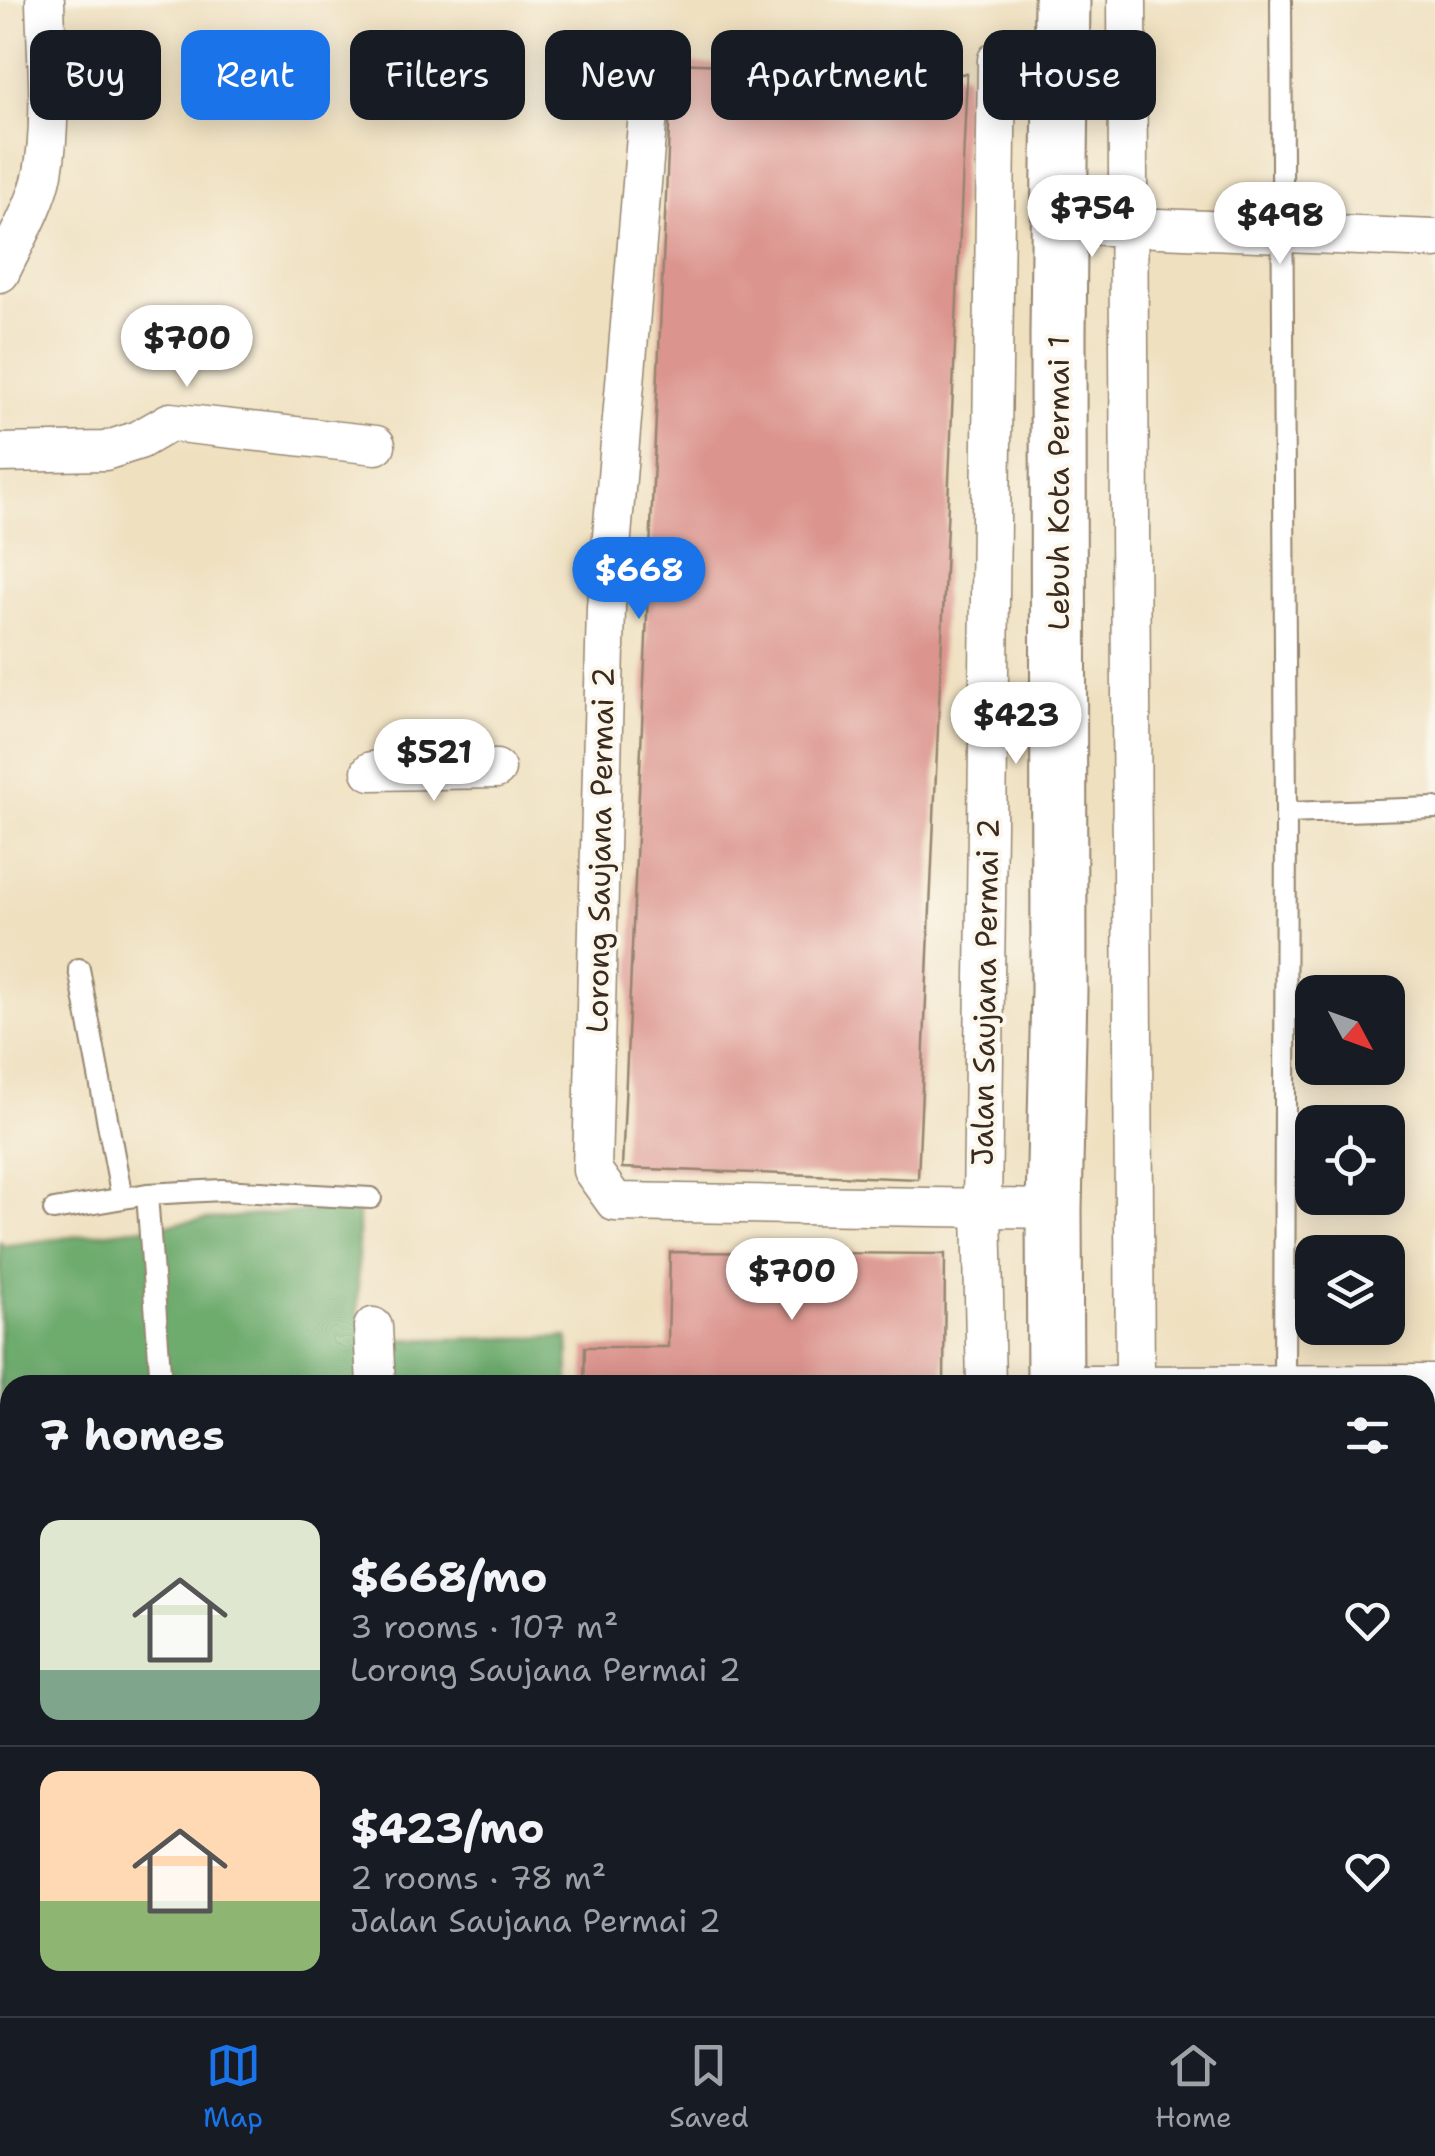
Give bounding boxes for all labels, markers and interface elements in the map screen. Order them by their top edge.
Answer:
chip: Buy [30,30,161,120]
chip: Rent [181,30,330,120]
chip: Filters [350,30,525,120]
chip: New [545,30,691,120]
chip: Apartment [711,30,963,120]
chip: House [983,30,1156,120]
pin: $754 [1033,175,1151,260]
pin: $498 [1221,182,1339,267]
text: $754 [1049,186,1135,229]
text: $498 [1236,193,1324,236]
pin: $700 [128,305,246,390]
text: $700 [143,316,231,359]
street label: Lebuh Kota Permai 1 [1038,335,1079,631]
pin: $668 [580,537,698,622]
text: $668 [594,548,684,591]
street label: Lorong Saujana Permai 2 [576,666,624,1034]
pin: $423 [957,682,1075,767]
text: $423 [973,693,1059,736]
pin: $521 [375,719,493,804]
text: $521 [396,730,472,773]
street label: Jalan Saujana Permai 2 [961,818,1009,1166]
north arrow [1295,975,1405,1085]
map controls [1295,975,1405,1345]
button: locate [1295,1105,1405,1215]
button: layers [1295,1235,1405,1345]
pin: $700 [733,1238,851,1323]
text: $700 [748,1249,836,1292]
text: 7 homes [40,1407,225,1463]
icon: filters [1340,1408,1395,1463]
text: $668/mo [350,1549,548,1605]
icon: home [120,1560,240,1680]
icon: heart [1340,1593,1395,1648]
text: 3 rooms · 107 m² [350,1605,618,1648]
text: Lorong Saujana Permai 2 [350,1648,741,1691]
text: $423/mo [350,1800,545,1856]
icon: home [120,1811,240,1931]
icon: heart [1340,1844,1395,1899]
text: 2 rooms · 78 m² [350,1856,606,1899]
text: Jalan Saujana Permai 2 [350,1899,721,1942]
tab: Map [203,2038,263,2136]
tab: Saved [669,2038,749,2136]
tab: Home [1155,2038,1232,2136]

